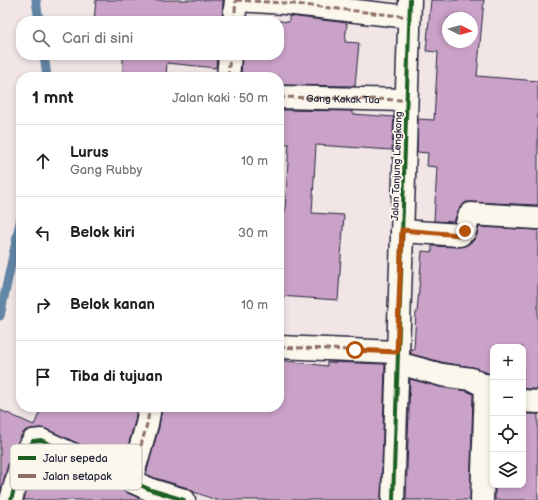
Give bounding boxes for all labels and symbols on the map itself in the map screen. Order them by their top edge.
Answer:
north arrow [442,12,478,48]
street label: Gang Kakak Tua [306,93,380,106]
street label: Jalan Tanjung Lengkong [389,111,405,221]
route end [456,222,474,240]
route start [346,341,364,359]
legend [10,444,142,490]
text: Jalur sepeda [43,452,108,465]
text: Jalan setapak [43,470,112,483]

